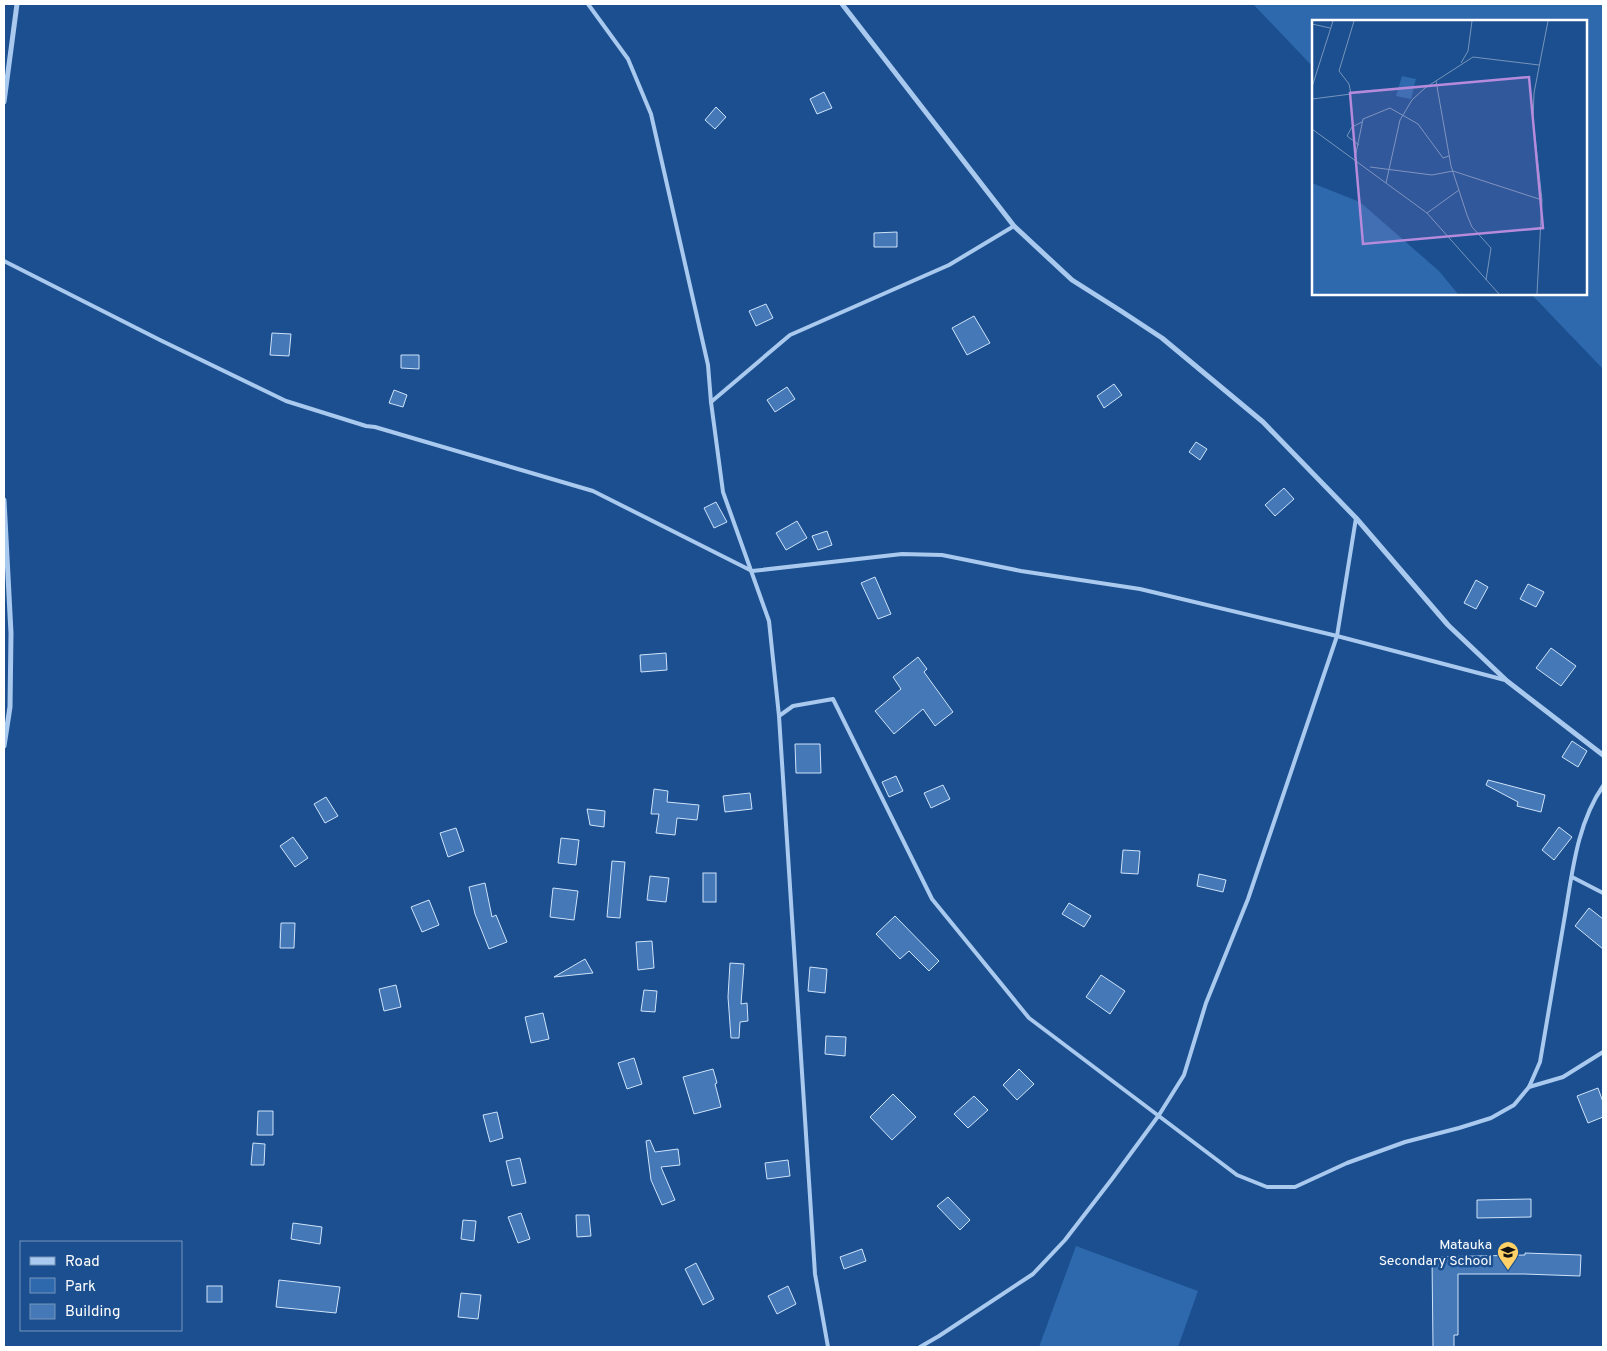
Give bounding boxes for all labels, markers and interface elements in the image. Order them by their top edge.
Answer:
inset map [1312,20,1587,295]
place label: Matauka Secondary School [1379,1237,1492,1270]
school or university icon: Matauka Secondary School [1496,1240,1520,1271]
legend [20,1241,182,1331]
text: Road [65,1253,100,1272]
text: Park [65,1278,96,1297]
text: Building [65,1303,120,1322]

